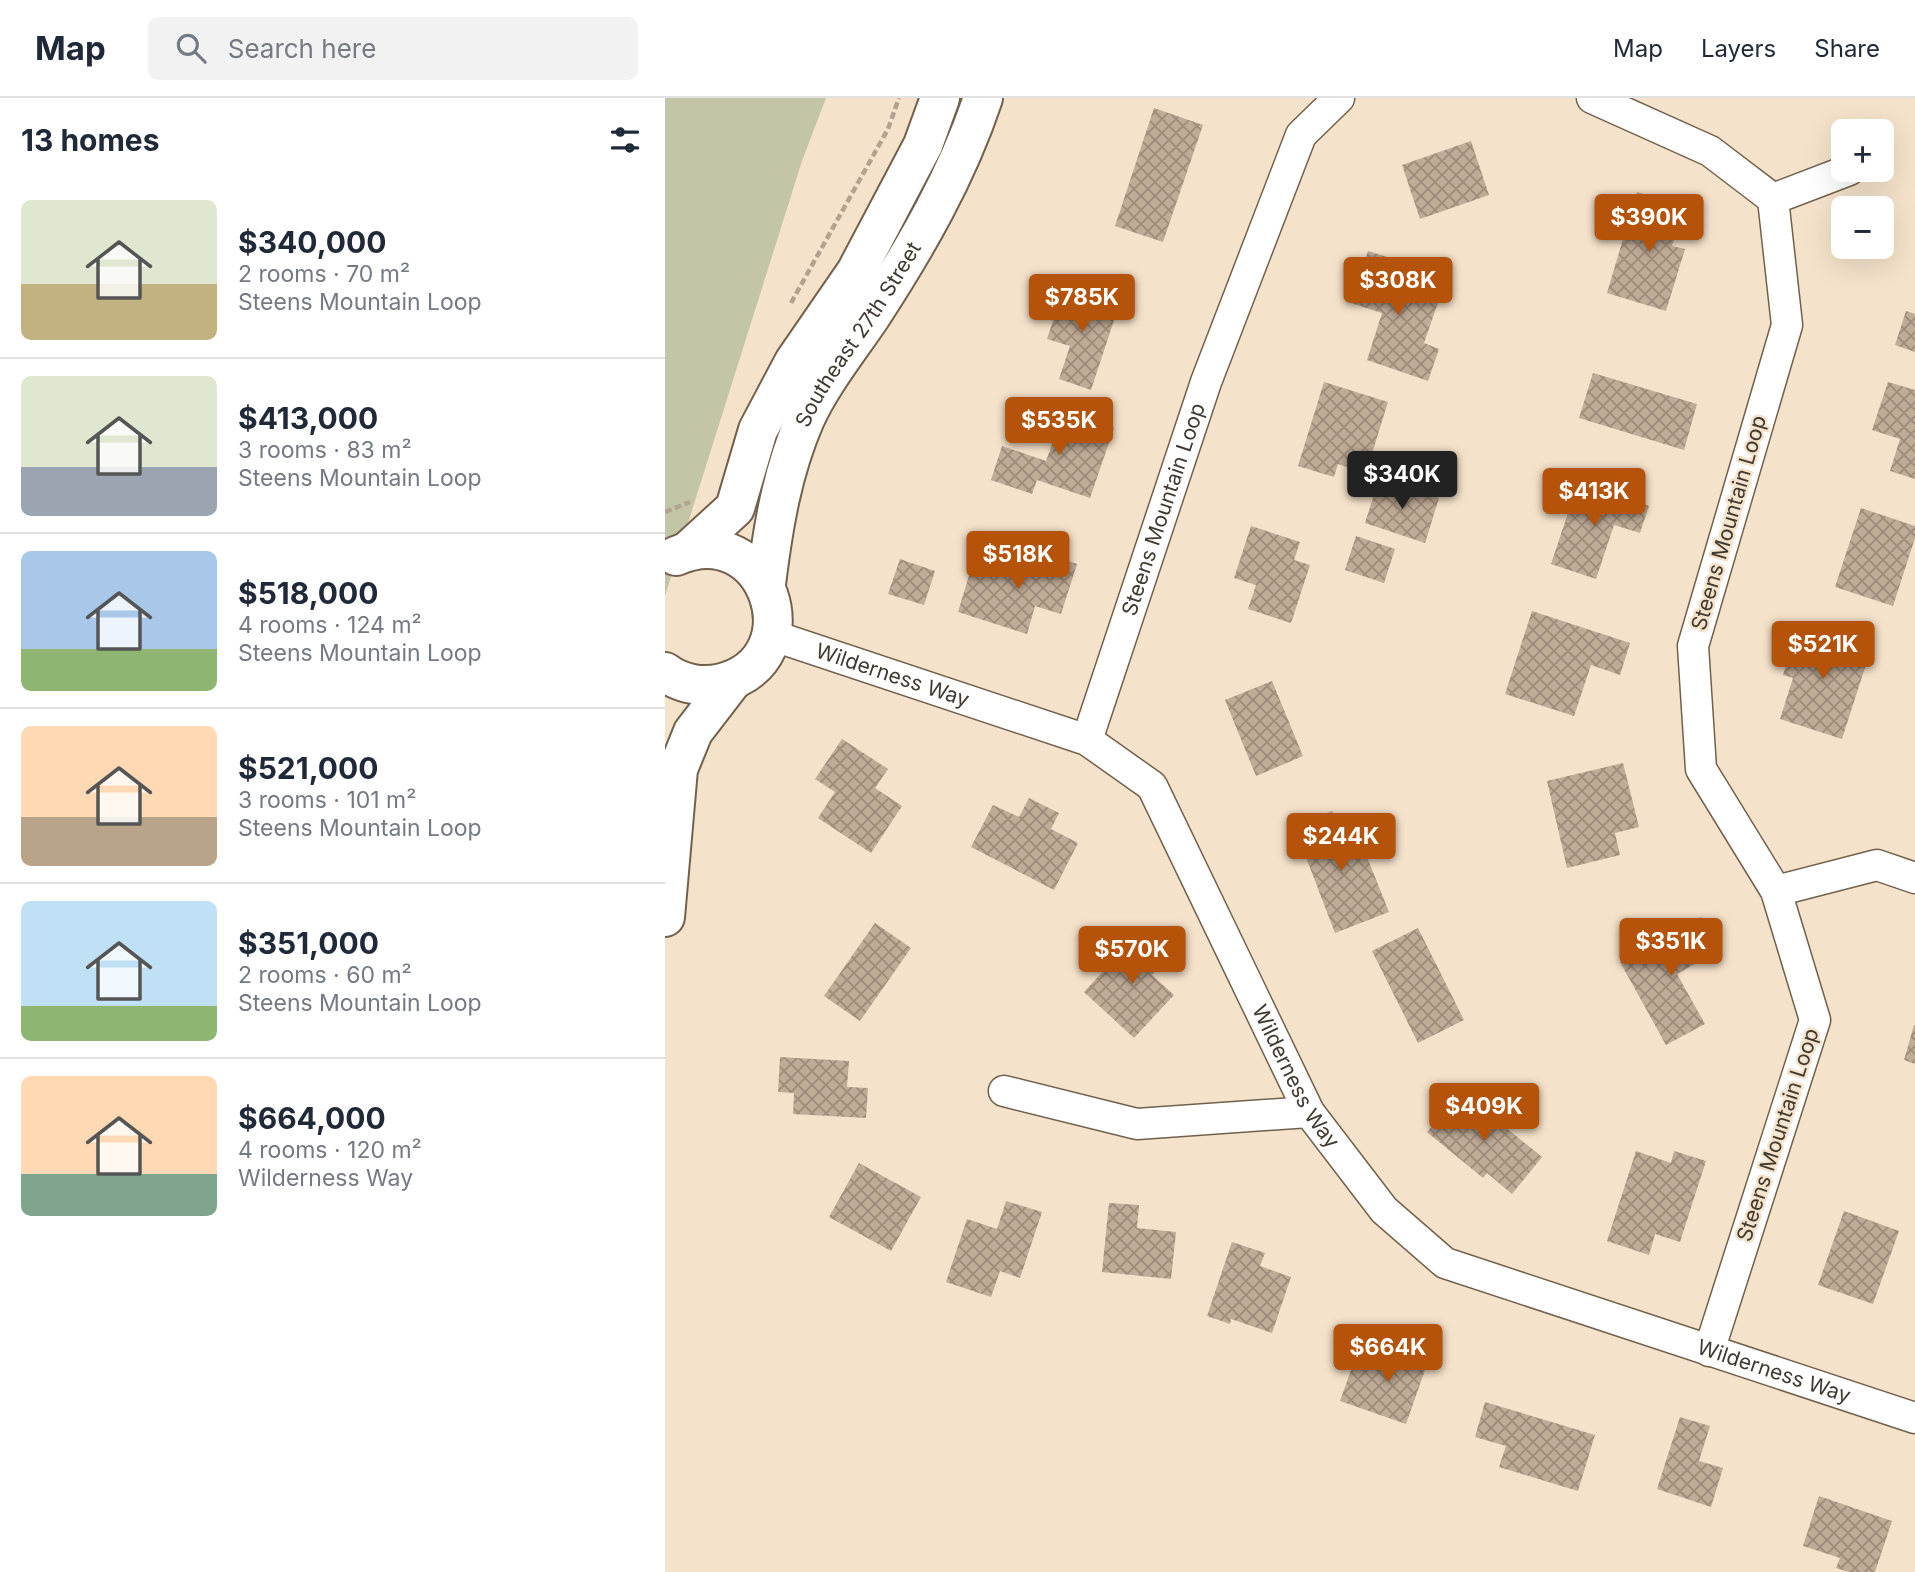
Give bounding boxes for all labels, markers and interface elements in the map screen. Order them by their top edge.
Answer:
search box [148,17,638,80]
text: Map [35,28,106,68]
icon: search [172,29,210,67]
text: Search here [228,33,376,64]
text: Map [1613,34,1663,63]
text: Layers [1701,34,1776,63]
text: Share [1814,34,1880,63]
map controls [1831,119,1894,259]
button: + [1831,119,1894,182]
icon: filters [606,121,644,159]
text: 13 homes [21,122,160,158]
pin: $390K [1600,194,1698,254]
button: − [1831,196,1894,259]
text: $390K [1611,203,1687,231]
text: $340,000 [238,224,386,260]
icon: home [77,228,161,312]
street label: Southeast 27th Street [790,237,926,431]
pin: $308K [1349,258,1447,317]
text: 2 rooms · 70 m² [238,260,410,288]
text: $308K [1360,266,1436,294]
pin: $785K [1033,274,1131,334]
text: $785K [1045,283,1119,311]
text: Steens Mountain Loop [238,288,482,316]
pin: $535K [1010,398,1108,457]
text: $413,000 [238,400,378,436]
street label: Steens Mountain Loop [1116,400,1210,619]
icon: home [77,404,161,488]
text: $535K [1021,406,1097,434]
street label: Steens Mountain Loop [1686,412,1771,633]
text: 3 rooms · 83 m² [238,436,412,464]
pin: $340K [1353,452,1451,511]
text: $340K [1363,460,1441,488]
text: Steens Mountain Loop [238,464,482,492]
pin: $413K [1545,468,1643,528]
text: $413K [1558,477,1630,505]
pin: $518K [969,532,1067,591]
text: $518K [982,540,1054,568]
text: $518,000 [238,575,378,611]
icon: home [77,579,161,663]
text: 4 rooms · 124 m² [238,611,422,639]
pin: $521K [1774,622,1872,681]
text: $521K [1788,630,1858,658]
street label: Wilderness Way [813,638,973,712]
text: Steens Mountain Loop [238,639,482,667]
text: $521,000 [238,750,378,786]
icon: home [77,754,161,838]
text: 3 rooms · 101 m² [238,786,416,814]
text: Steens Mountain Loop [238,814,482,842]
pin: $244K [1292,814,1390,873]
text: $244K [1303,822,1379,850]
pin: $351K [1622,918,1720,978]
text: $351,000 [238,925,379,961]
pin: $570K [1083,926,1181,986]
text: $351K [1635,927,1707,955]
icon: home [77,929,161,1013]
text: $570K [1095,935,1169,963]
text: 2 rooms · 60 m² [238,961,412,989]
text: Steens Mountain Loop [238,989,482,1017]
street label: Wilderness Way [1247,1001,1345,1153]
street label: Steens Mountain Loop [1731,1025,1824,1245]
pin: $409K [1435,1084,1533,1143]
text: $409K [1445,1092,1523,1120]
text: $664,000 [238,1100,386,1136]
icon: home [77,1104,161,1188]
text: 4 rooms · 120 m² [238,1136,422,1164]
text: Wilderness Way [238,1164,413,1192]
pin: $664K [1339,1324,1437,1384]
text: $664K [1349,1333,1427,1361]
street label: Wilderness Way [1694,1334,1854,1408]

